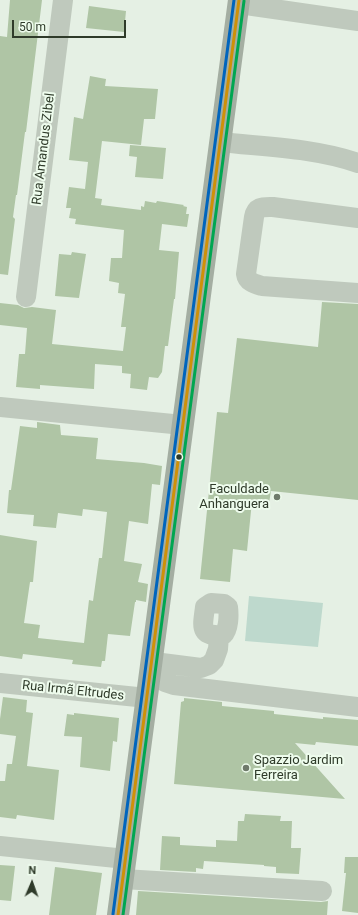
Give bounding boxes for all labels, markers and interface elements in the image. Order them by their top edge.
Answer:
scale bar [14,12,128,38]
text: 50 m [19,20,46,34]
street label: Rua Amandus Zibel [29,92,59,206]
unlabelled marker [174,452,184,462]
place label: Faculdade Anhanguera [199,482,269,513]
marker: Faculdade Anhanguera [272,492,282,502]
street label: Rua Irmã Eltrudes [21,678,125,704]
place label: Spazzio Jardim Ferreira [254,753,343,784]
marker: Spazzio Jardim Ferreira [241,763,251,773]
north arrow [12,863,52,903]
text: N [28,864,37,877]

